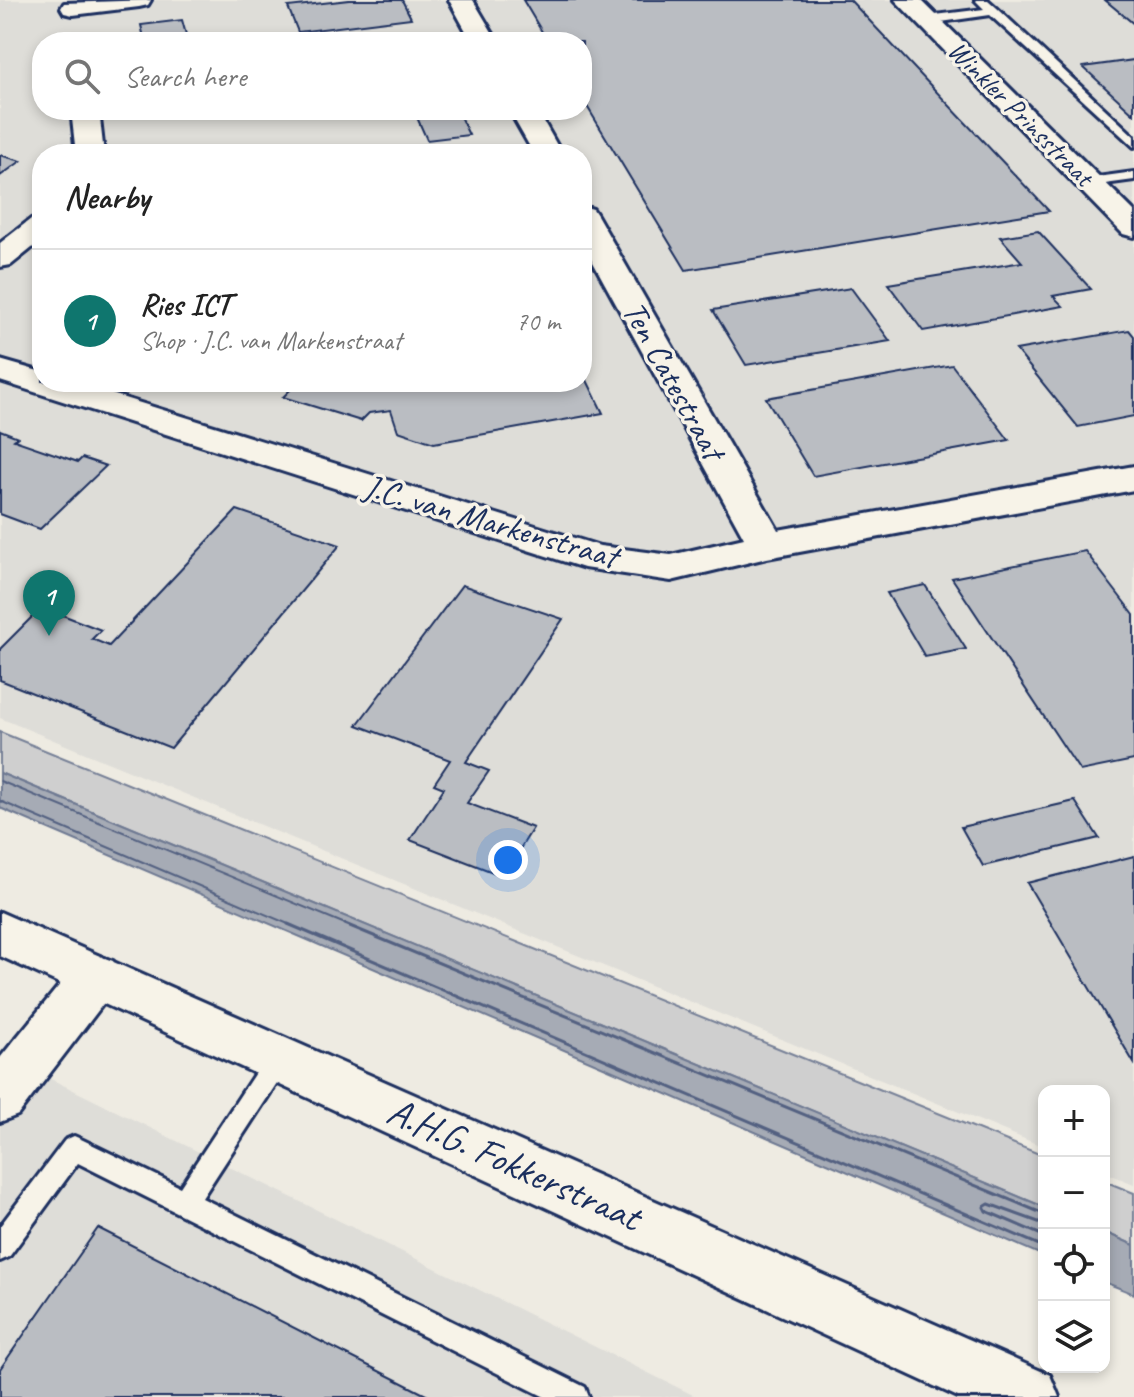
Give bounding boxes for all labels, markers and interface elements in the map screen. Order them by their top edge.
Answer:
search box [32,32,592,120]
street label: Winkler Prinsstraat [941,33,1103,195]
icon: search [60,54,104,98]
text: Search here [124,57,246,95]
text: Nearby [64,175,150,218]
text: Ries ICT [140,286,230,324]
street label: Ten Catestraat [613,293,737,471]
text: 1 [84,305,96,338]
text: 70 m [516,305,560,338]
text: Shop · J.C. van Markenstraat [140,324,402,357]
street label: J.C. van Markenstraat [358,464,627,579]
pin: 1 [23,570,75,636]
your location [488,840,528,880]
map controls [1038,1085,1110,1373]
button: + [1038,1085,1110,1157]
street label: A.H.G. Fokkerstraat [380,1086,652,1244]
button: − [1038,1157,1110,1229]
button: locate [1038,1229,1110,1301]
button: layers [1038,1301,1110,1373]

